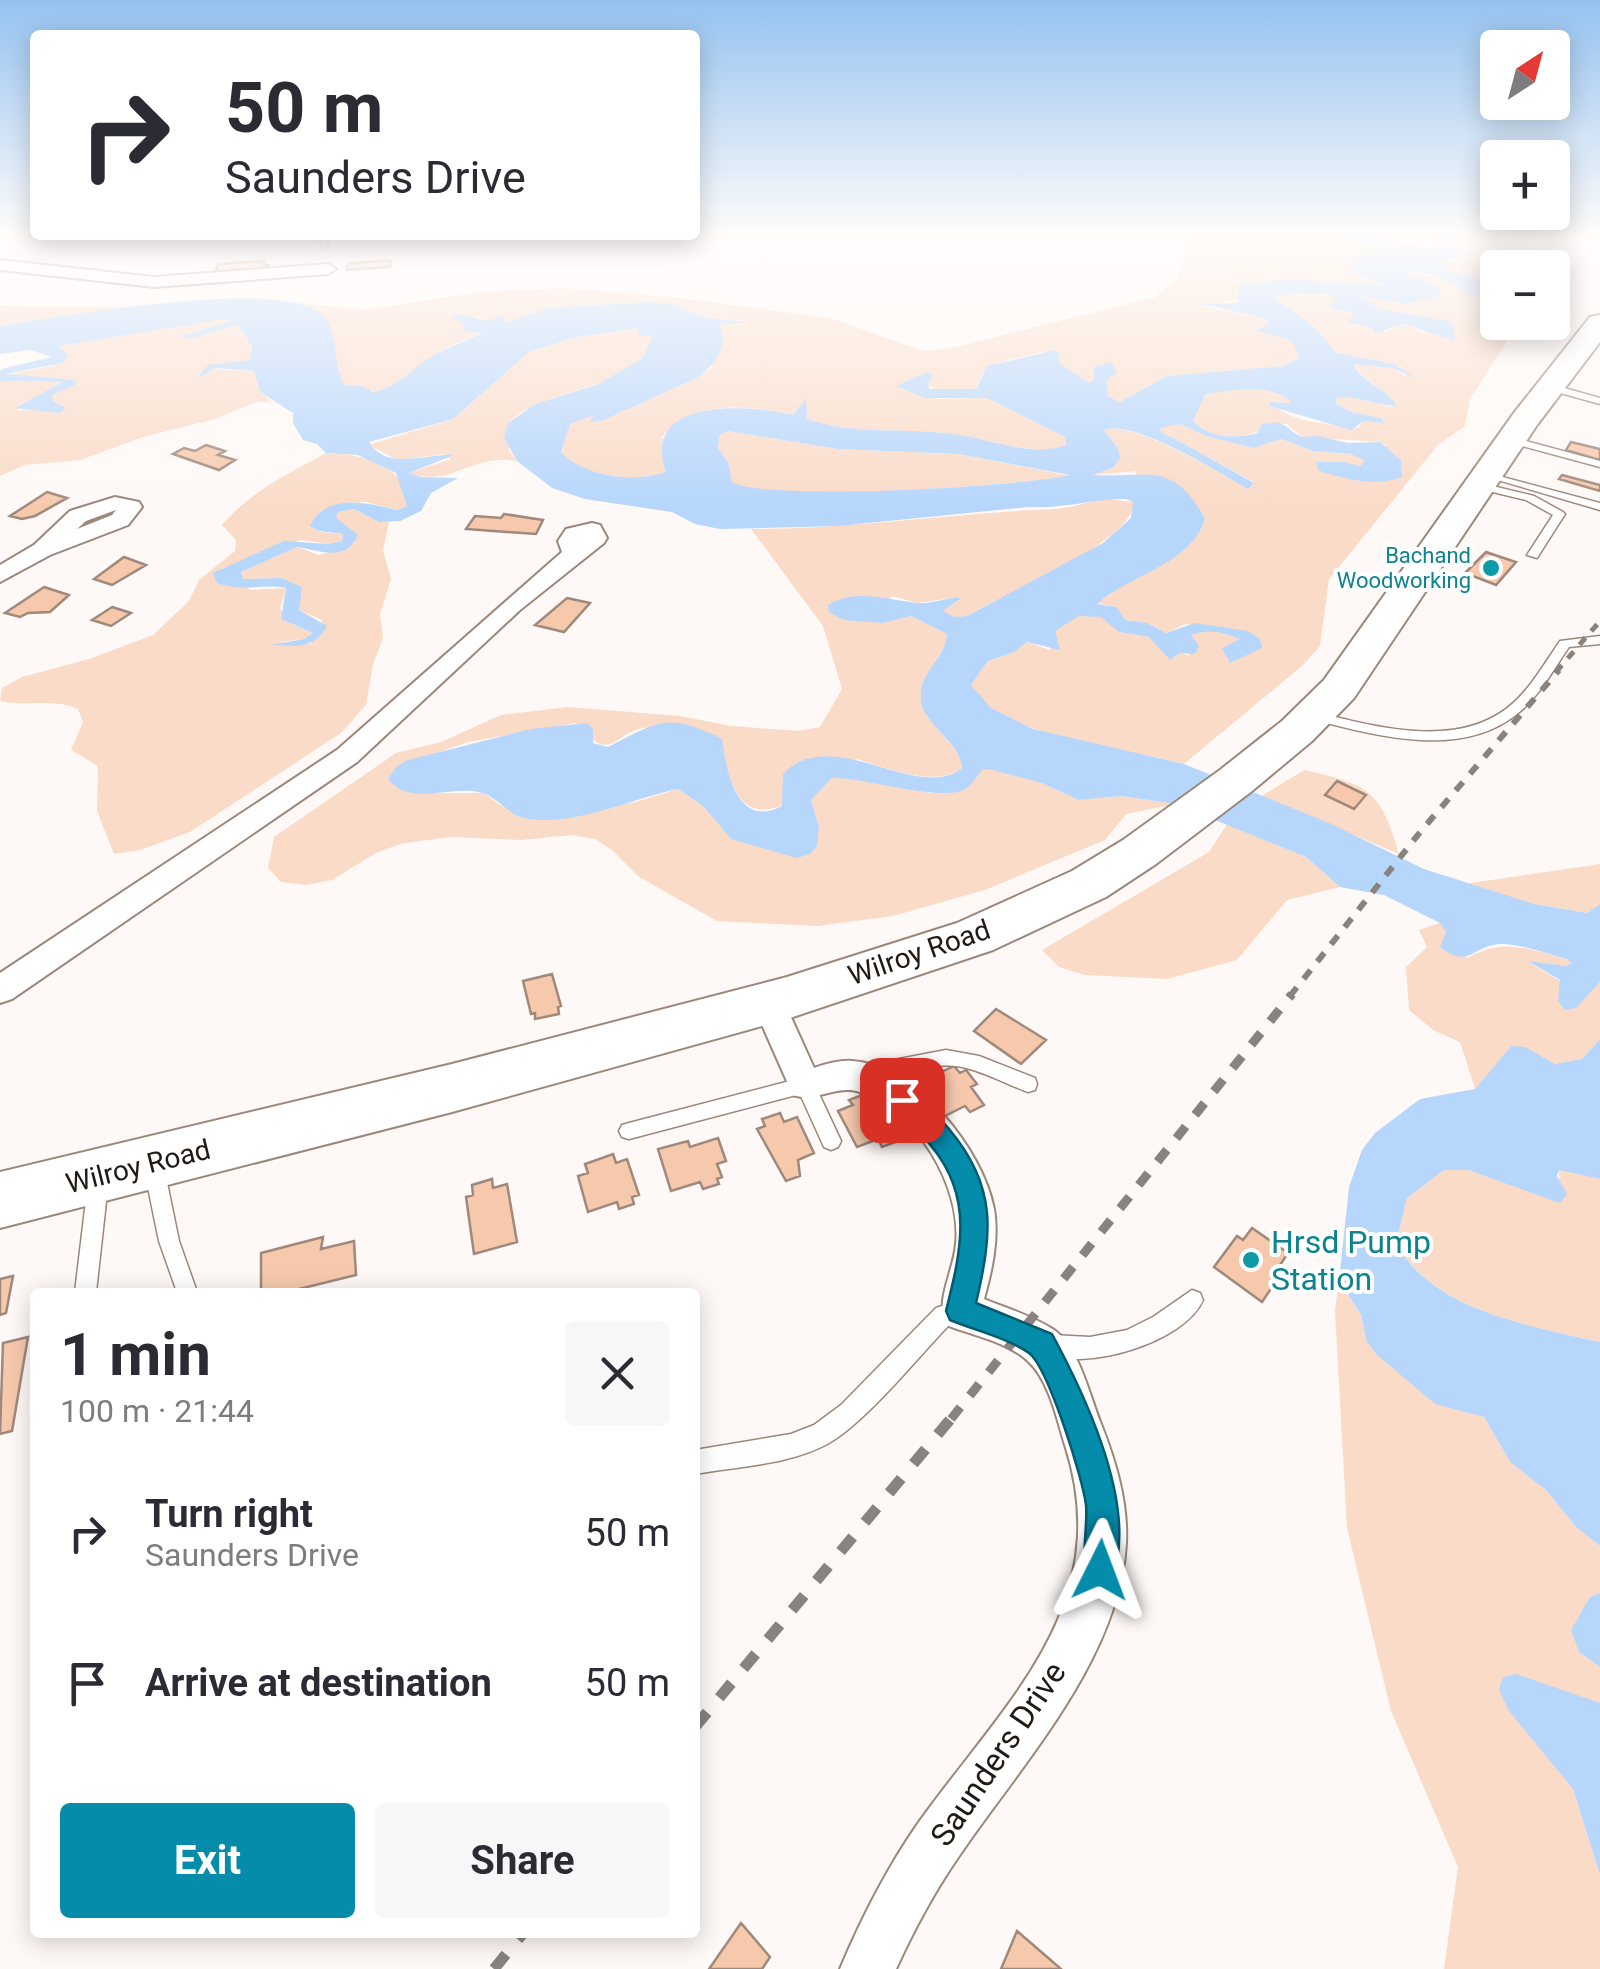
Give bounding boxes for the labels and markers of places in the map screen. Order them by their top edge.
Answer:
place label: Bachand Woodworking [1337,543,1471,593]
marker: Bachand Woodworking [1480,557,1502,579]
pin [860,1058,945,1143]
place label: Hrsd Pump Station [1271,1223,1431,1298]
marker: Hrsd Pump Station [1240,1249,1262,1271]

